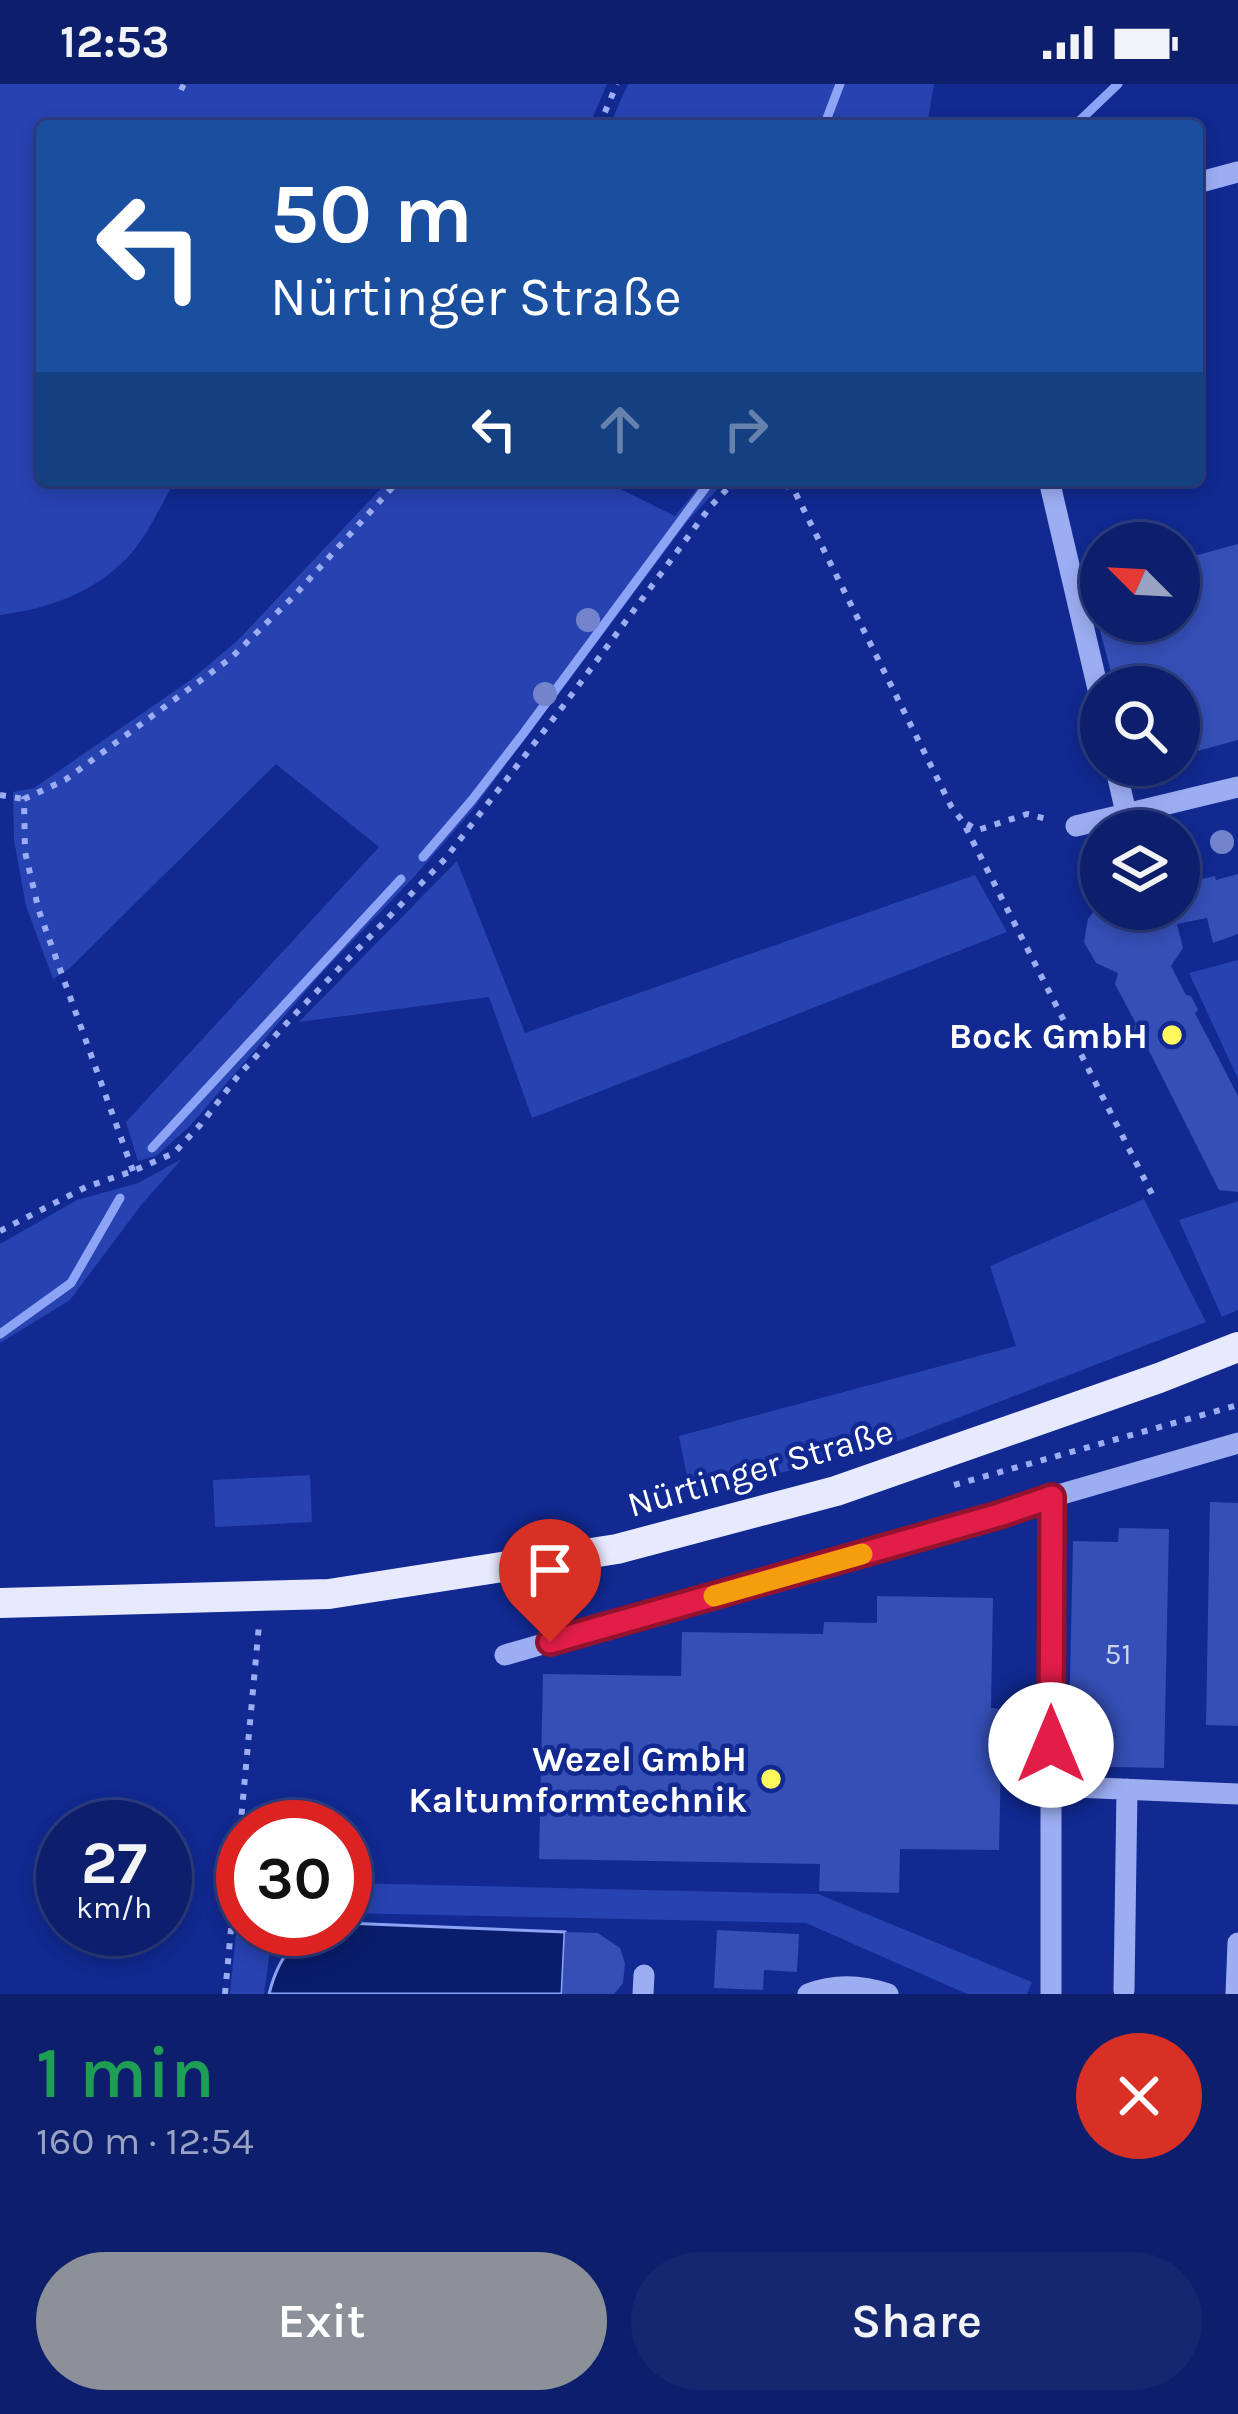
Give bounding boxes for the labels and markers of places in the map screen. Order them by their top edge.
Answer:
place label: Bock GmbH [949,1015,1148,1057]
marker: Bock GmbH [1159,1022,1185,1048]
pin [499,1519,601,1642]
place label: Wezel GmbH Kaltumformtechnik [408,1738,747,1821]
marker: Wezel GmbH Kaltumformtechnik [758,1766,784,1792]

